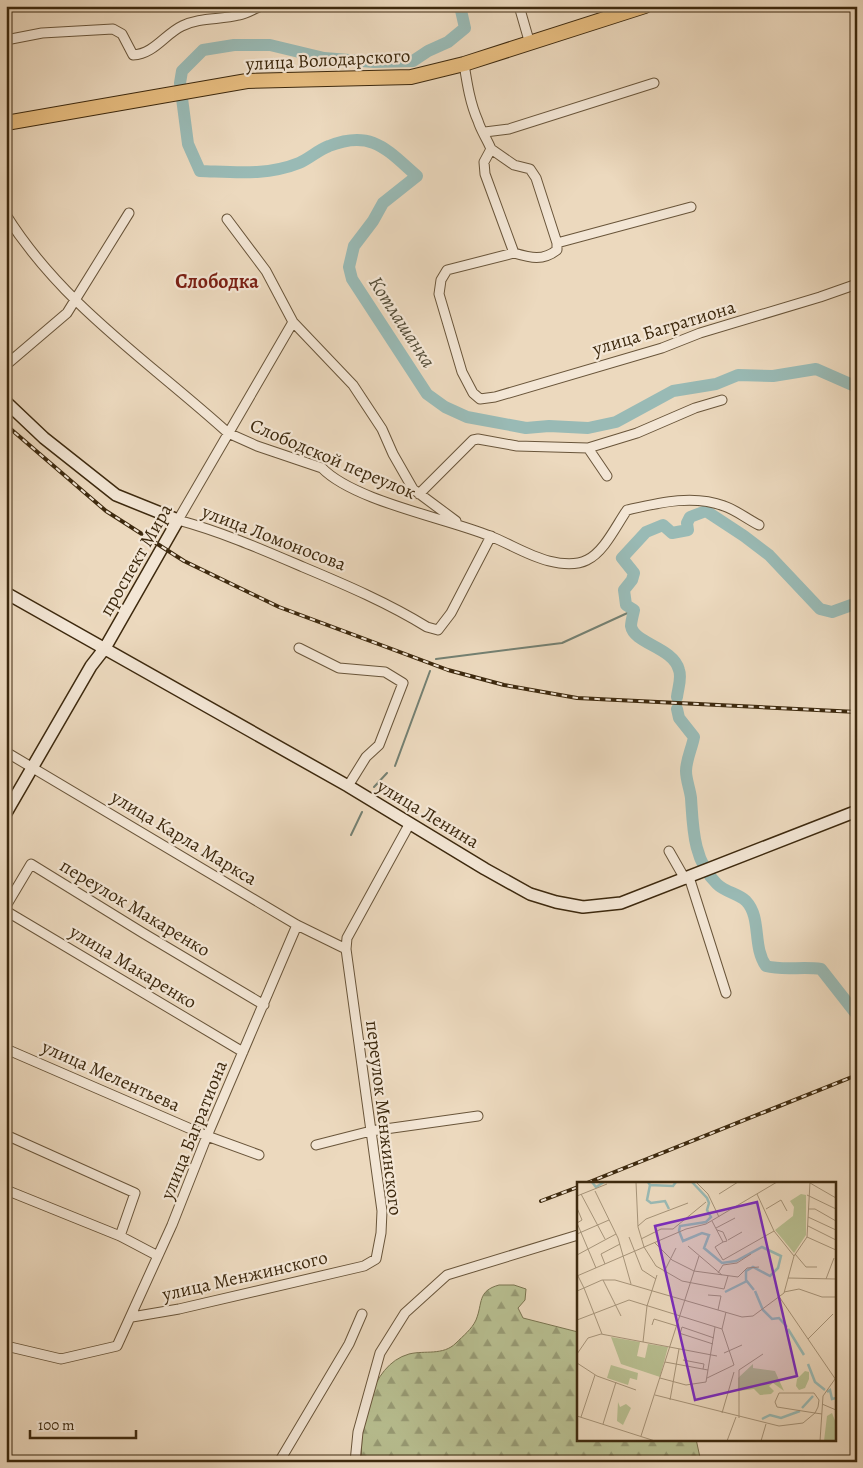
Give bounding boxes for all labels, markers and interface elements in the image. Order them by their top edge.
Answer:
street label: улица Володарского [244,43,411,77]
district label: Слободка [175,268,259,295]
water label: Котлашанка [362,271,442,373]
street label: улица Багратиона [588,294,739,362]
street label: Слободской переулок [246,412,420,506]
street label: улица Ломоносова [197,498,350,577]
street label: проспект Мира [93,499,179,621]
street label: улица Ленина [371,773,484,855]
street label: улица Карла Маркса [105,784,262,892]
street label: переулок Макаренко [55,853,215,963]
street label: улица Макаренко [64,918,201,1015]
street label: переулок Менжинского [359,1019,409,1217]
street label: улица Мелентьева [37,1033,185,1118]
street label: улица Багратиона [154,1056,234,1204]
inset map [577,1182,836,1440]
street label: улица Менжинского [159,1244,330,1308]
scale bar [30,1408,136,1440]
text: 100 m [38,1415,75,1435]

